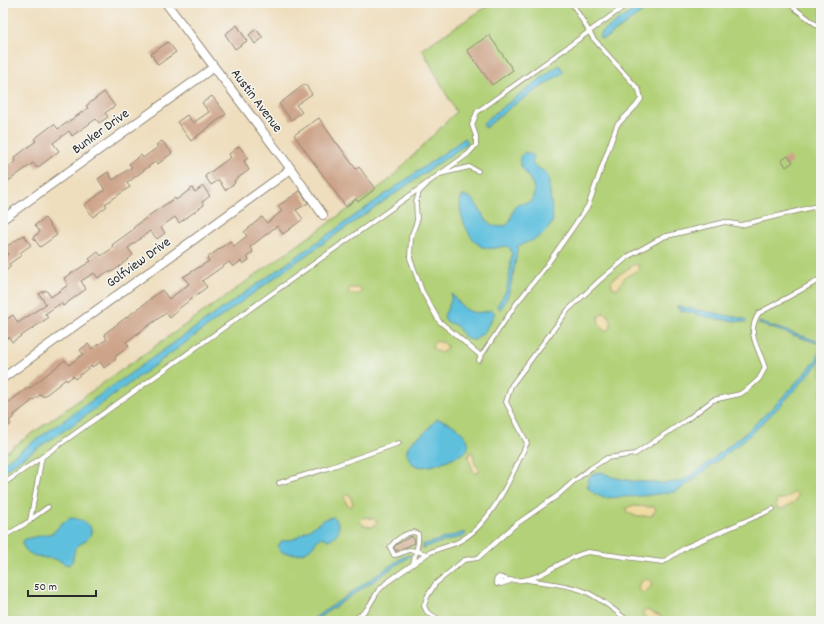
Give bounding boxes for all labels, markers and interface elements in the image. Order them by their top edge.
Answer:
street label: Austin Avenue [225,65,287,137]
street label: Bunker Drive [68,104,134,160]
street label: Golfview Drive [103,233,175,293]
scale bar [28,572,96,598]
text: 50 m [34,579,57,596]

